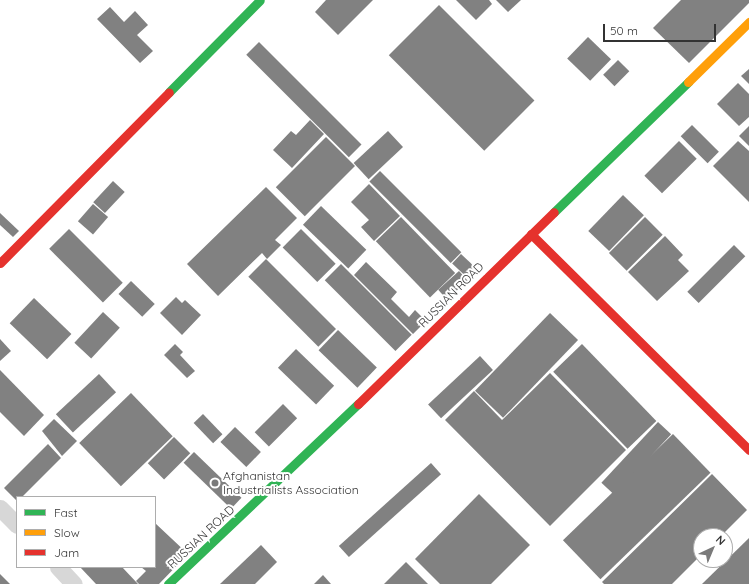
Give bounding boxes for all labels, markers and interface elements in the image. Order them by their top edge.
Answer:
scale bar [605,16,718,42]
text: 50 m [610,23,638,38]
street label: RUSSIAN ROAD [415,259,487,331]
place label: Afghanistan Industrialists Association [223,469,359,497]
marker: Afghanistan Industrialists Association [210,478,220,488]
legend [16,496,156,568]
street label: RUSSIAN ROAD [165,502,237,572]
text: Fast [54,505,78,520]
text: Slow [54,525,80,540]
north arrow [693,528,733,568]
text: N [713,532,728,548]
text: Jam [54,545,79,560]

